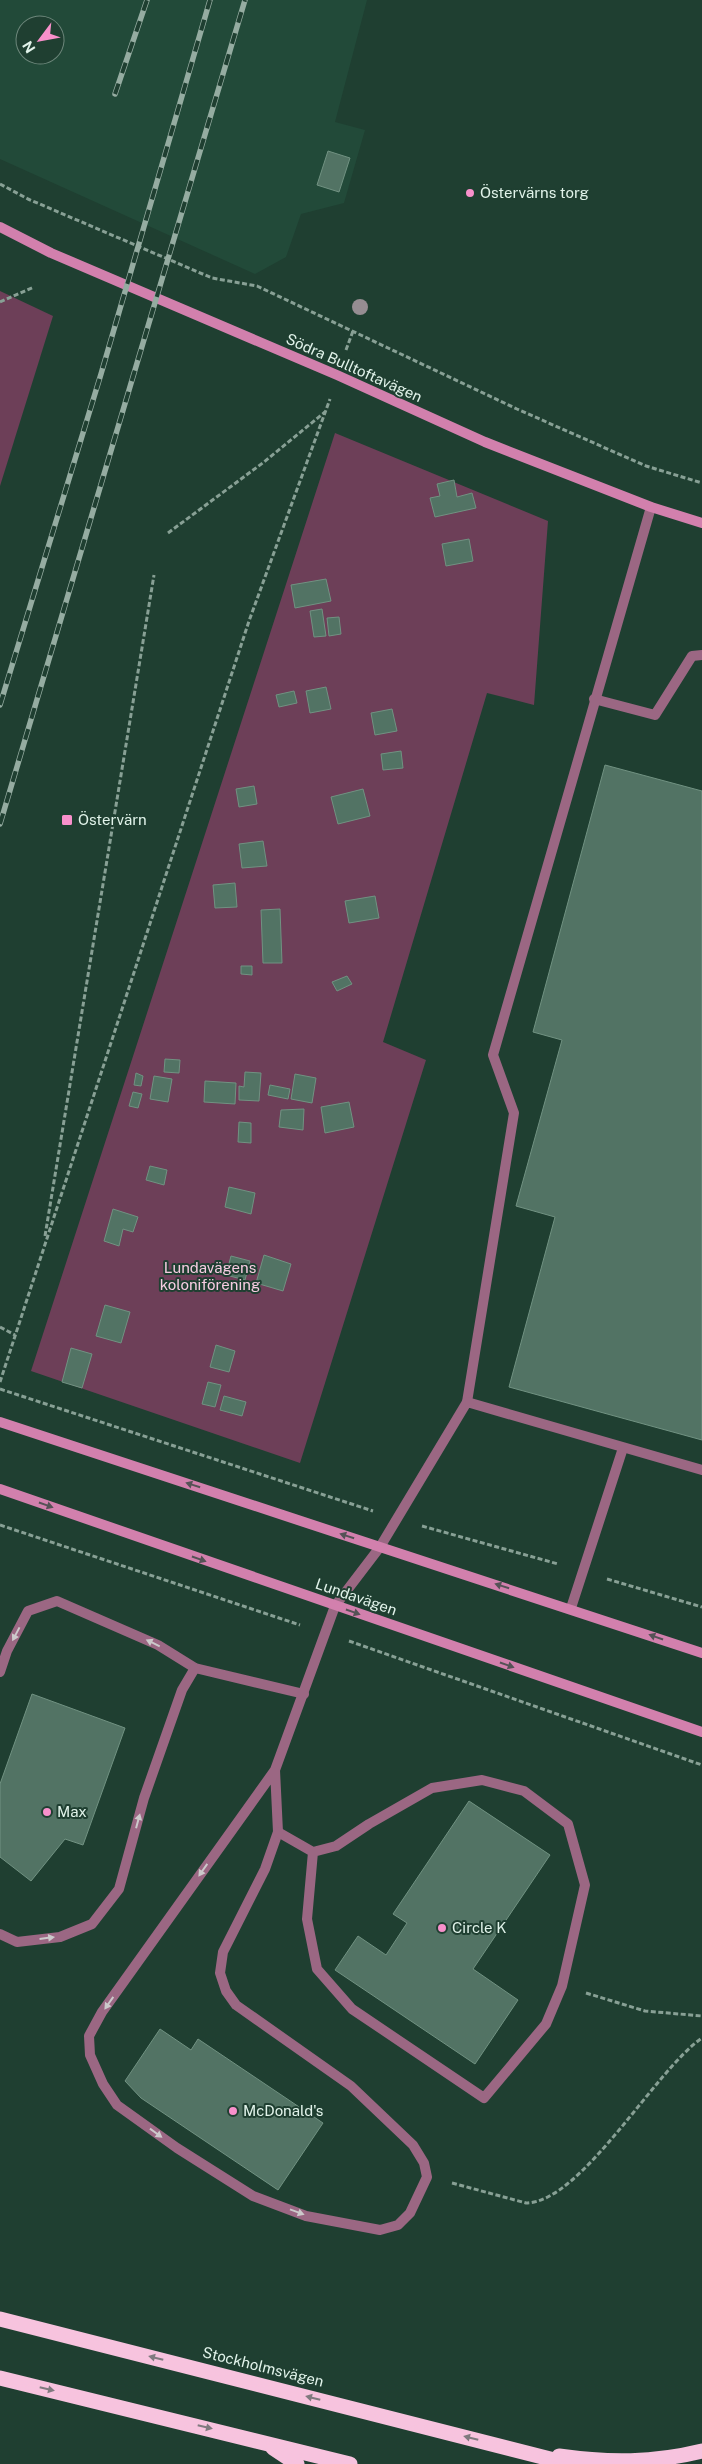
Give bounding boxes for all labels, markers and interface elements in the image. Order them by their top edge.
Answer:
north arrow [15,15,65,65]
text: N [19,38,39,56]
place label: Östervärns torg [480,183,589,201]
marker: Östervärns torg [464,187,476,199]
street label: Södra Bulltoftavägen [283,330,425,405]
place label: Östervärn [78,810,147,828]
marker: Östervärn [60,813,74,827]
park label: Lundavägens koloniförening [160,1259,260,1293]
one-way arrow [185,1481,200,1489]
one-way arrow [39,1501,54,1509]
one-way arrow [339,1532,354,1540]
one-way arrow [192,1555,207,1563]
street label: Lundavägen [313,1575,399,1618]
one-way arrow [494,1581,509,1589]
one-way arrow [346,1608,361,1616]
one-way arrow [11,1627,20,1641]
one-way arrow [648,1633,663,1641]
one-way arrow [146,1639,160,1647]
one-way arrow [499,1662,514,1669]
place label: Max [57,1803,87,1820]
marker: Max [41,1806,53,1818]
one-way arrow [134,1813,142,1828]
one-way arrow [198,1863,208,1877]
place label: Circle K [452,1919,506,1936]
marker: Circle K [436,1922,448,1934]
one-way arrow [39,1934,55,1942]
one-way arrow [104,1996,114,2009]
place label: McDonald's [243,2102,323,2119]
marker: McDonald's [227,2105,239,2117]
one-way arrow [149,2128,163,2138]
one-way arrow [290,2208,305,2216]
street label: Stockholmsvägen [201,2343,326,2390]
one-way arrow [148,2354,163,2362]
one-way arrow [40,2385,55,2393]
one-way arrow [306,2394,321,2402]
one-way arrow [198,2423,213,2431]
one-way arrow [463,2434,478,2442]

